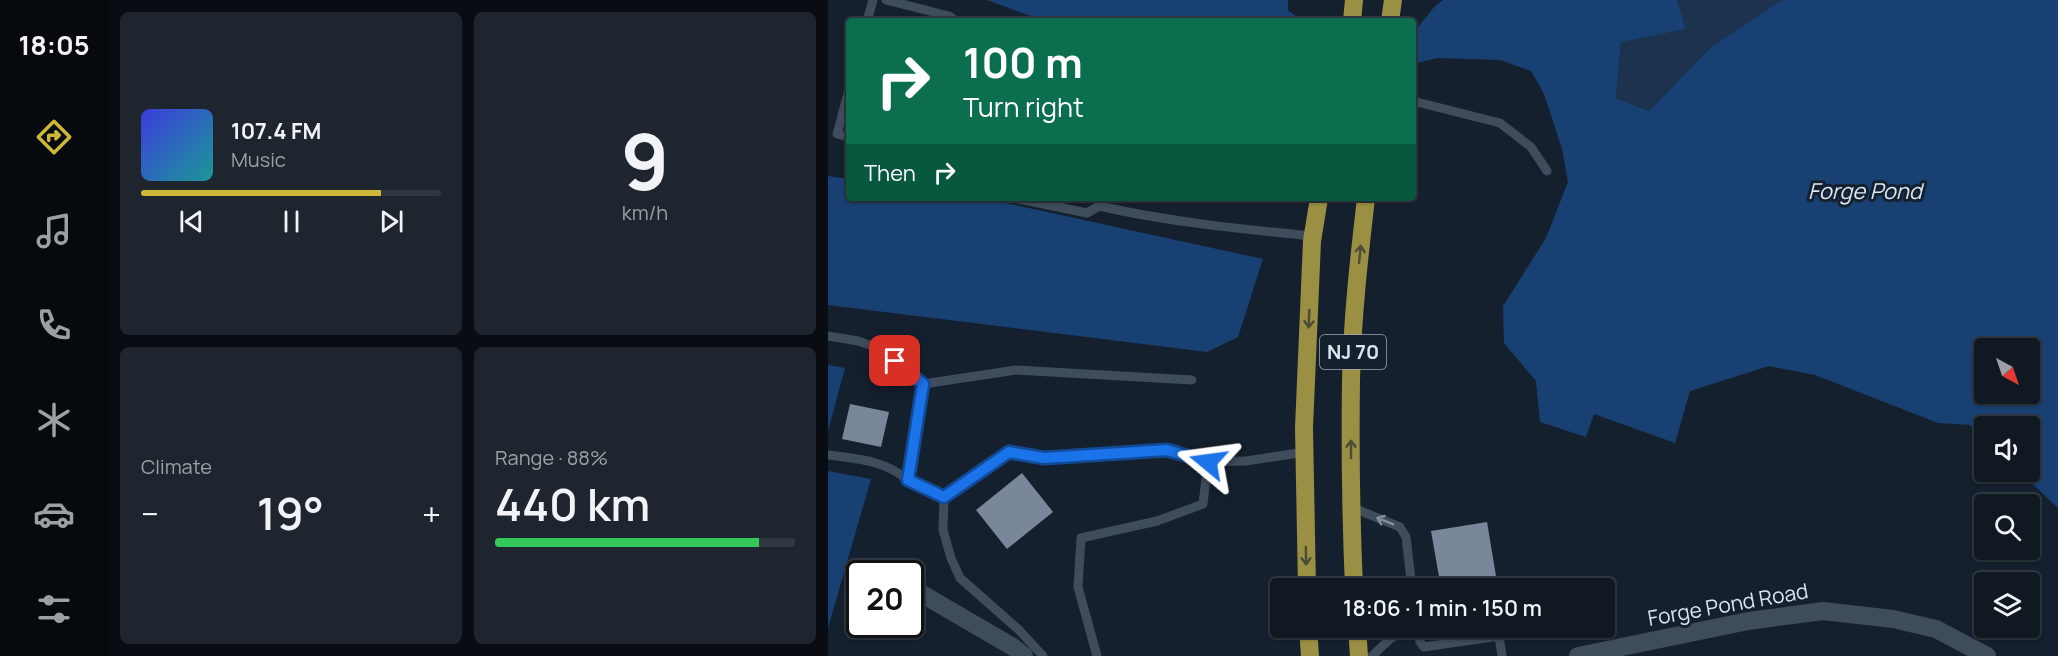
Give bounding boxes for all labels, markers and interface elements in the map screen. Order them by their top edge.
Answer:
text: 18:05 [18,26,90,63]
text: 100 m [963,33,1083,91]
icon: right [864,42,942,120]
text: Turn right [963,88,1084,125]
text: 9 [621,107,669,213]
icon: directions [33,116,75,158]
text: 107.4 FM [231,116,321,146]
text: Music [231,146,286,173]
icon: right [928,156,961,189]
text: Then [864,158,916,188]
water label: Forge Pond [1808,176,1925,206]
text: km/h [622,199,668,226]
icon: previous [175,205,208,238]
icon: pause [275,205,308,238]
icon: next [375,205,408,238]
icon: music [33,210,75,252]
one-way arrow [1354,245,1365,265]
icon: phone [33,304,75,346]
one-way arrow [1303,308,1315,328]
pin [869,335,920,386]
road number: NJ 70 [1320,335,1386,369]
north arrow [1974,338,2040,404]
map controls [1974,338,2040,638]
icon: arrive [878,344,911,377]
icon: climate [33,399,75,441]
button: sound [1974,416,2040,482]
position arrow [1176,430,1240,494]
one-way arrow [1345,439,1357,459]
text: Range · 88% [495,444,608,471]
text: Climate [141,453,212,480]
text: 440 km [495,473,650,535]
text: 19° [257,482,324,544]
text: − [141,491,159,536]
text: + [422,491,441,536]
icon: car [33,493,75,535]
button: search [1974,494,2040,560]
one-way arrow [1376,515,1395,526]
one-way arrow [1301,545,1312,565]
speed limit sign: 20 [846,560,924,638]
button: layers [1974,572,2040,638]
street label: Forge Pond Road [1645,576,1810,632]
icon: filters [33,588,75,630]
text: 18:06 · 1 min · 150 m [1343,593,1542,623]

